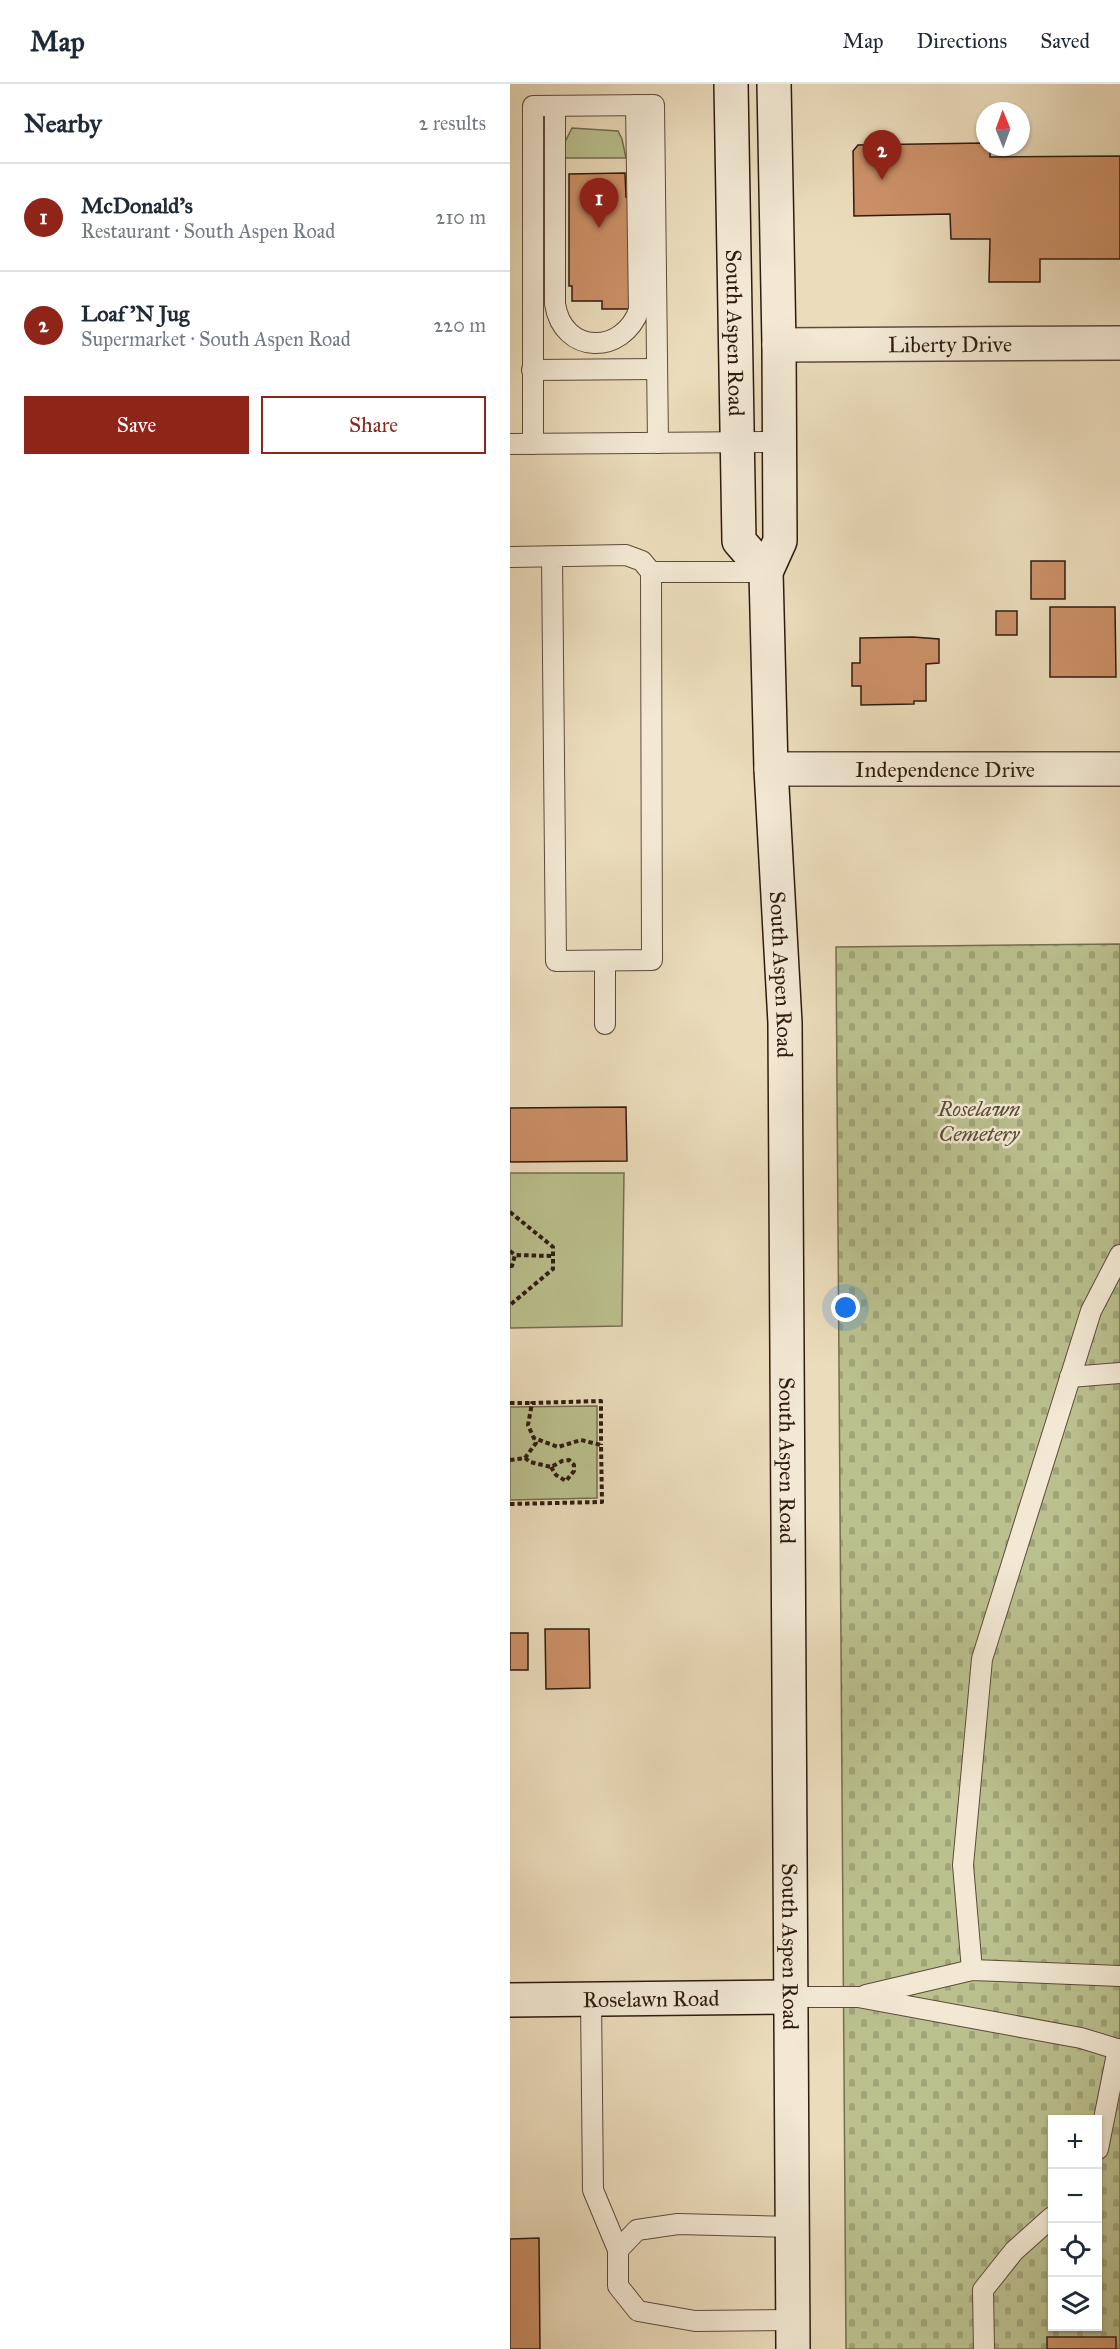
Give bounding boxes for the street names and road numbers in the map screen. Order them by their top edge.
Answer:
street label: South Aspen Road [720,249,750,417]
street label: Liberty Drive [888,330,1012,358]
street label: Independence Drive [855,756,1035,783]
street label: South Aspen Road [764,890,799,1058]
street label: South Aspen Road [774,1377,802,1544]
street label: South Aspen Road [777,1863,805,2030]
street label: Roselawn Road [582,1984,720,2013]

